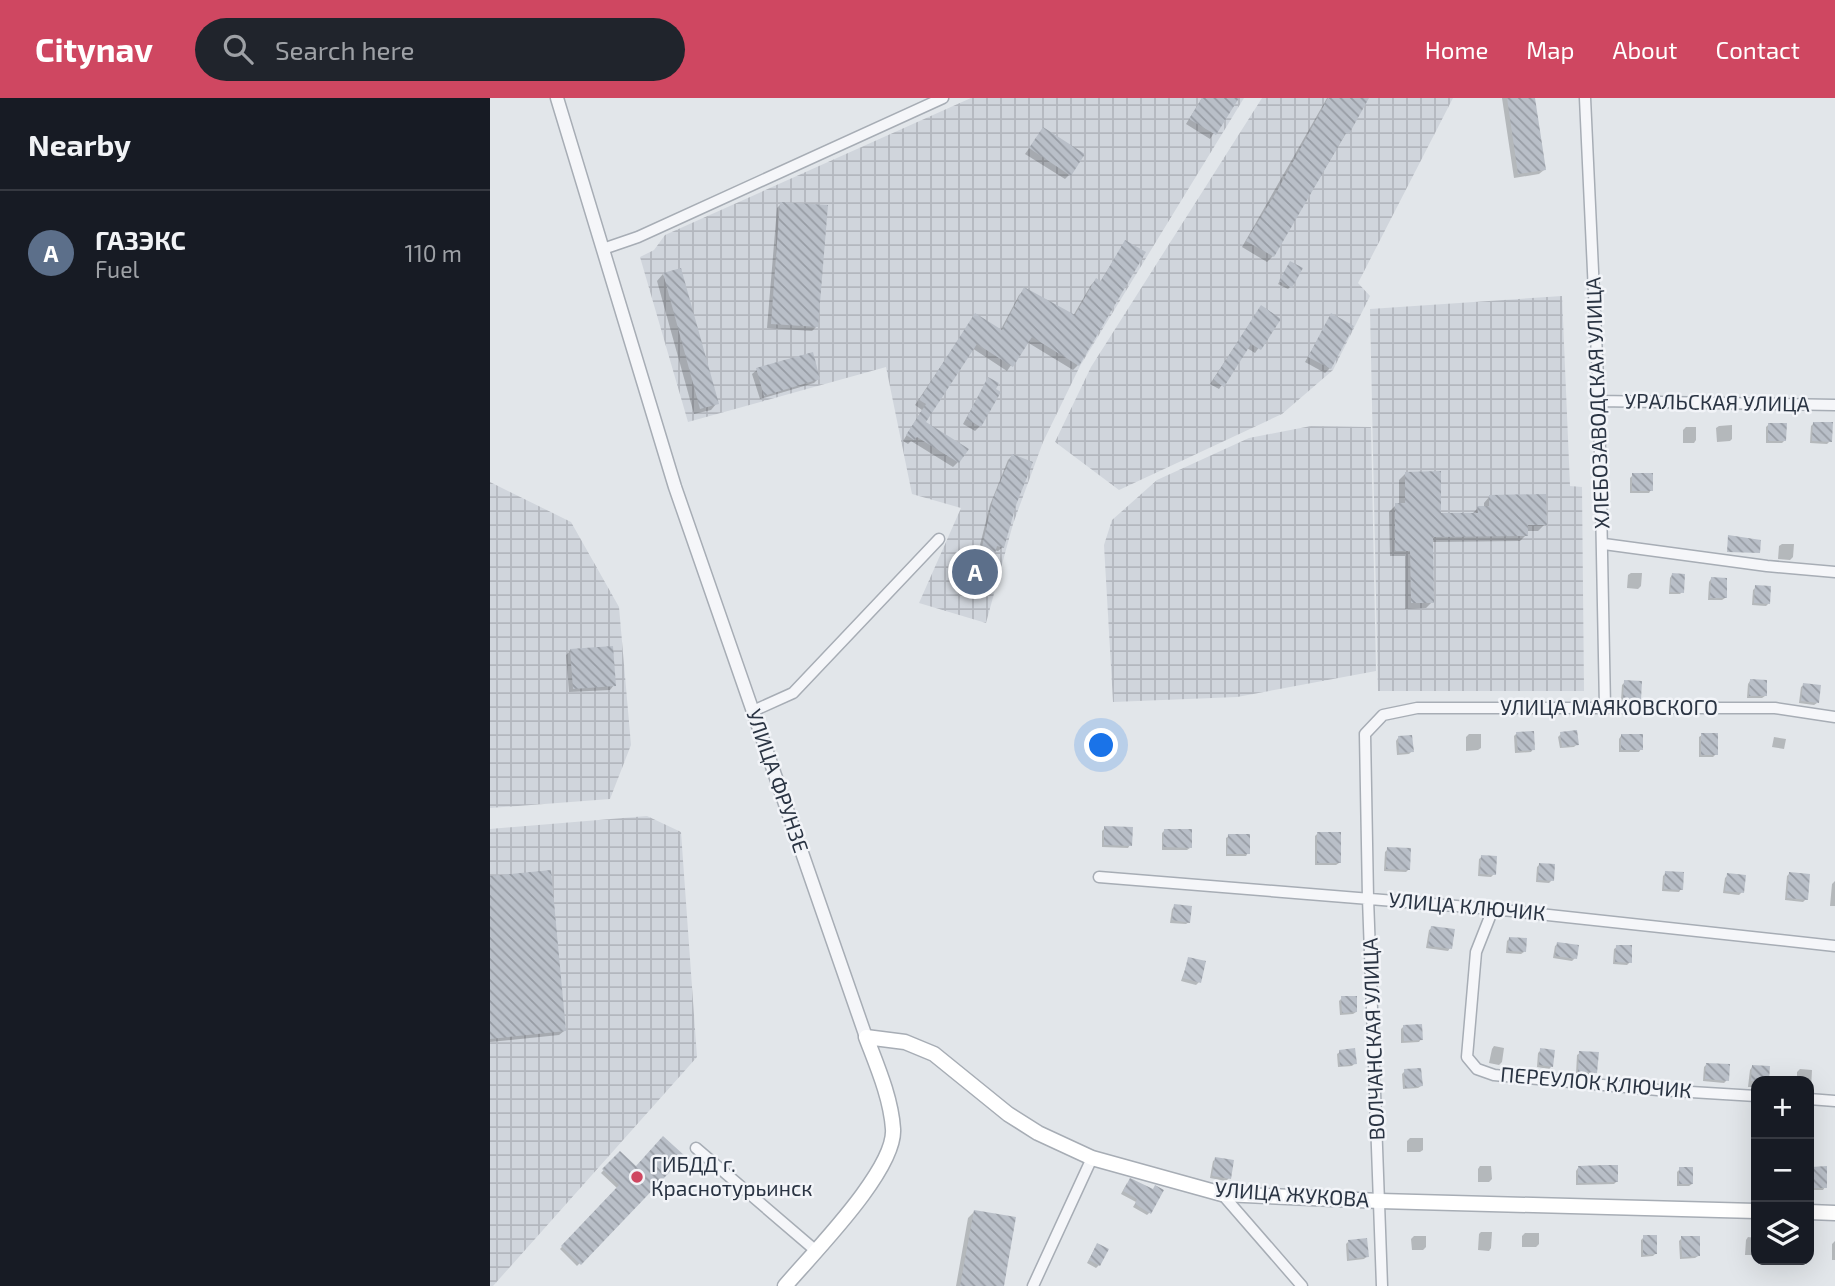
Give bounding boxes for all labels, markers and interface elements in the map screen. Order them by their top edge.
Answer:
search box [195,18,685,81]
text: Citynav [35,29,153,69]
icon: search [219,30,257,68]
text: Search here [275,34,415,65]
text: Home [1425,35,1488,64]
text: Map [1526,35,1574,64]
text: About [1612,35,1678,64]
text: Contact [1716,35,1800,64]
text: Nearby [28,126,131,162]
text: ГАЗЭКС [95,224,186,255]
text: A [43,239,59,267]
text: 110 m [405,239,462,267]
text: Fuel [95,255,139,283]
street label: ХЛЕБОЗАВОДСКАЯ УЛИЦА [1580,277,1613,530]
street label: УРАЛЬСКАЯ УЛИЦА [1624,387,1810,416]
pin: A [952,546,998,598]
street label: УЛИЦА МАЯКОВСКОГО [1500,694,1718,719]
street label: УЛИЦА ФРУНЗЕ [742,705,815,856]
your location [1084,728,1118,762]
street label: УЛИЦА КЛЮЧИК [1388,886,1547,925]
street label: ВОЛЧАНСКАЯ УЛИЦА [1356,937,1389,1141]
street label: ПЕРЕУЛОК КЛЮЧИК [1499,1061,1693,1102]
map controls [1751,1076,1814,1265]
button: + [1751,1076,1814,1139]
button: − [1751,1139,1814,1202]
place label: ГИБДД г. Краснотурьинск [651,1151,813,1201]
marker: ГИБДД г. Краснотурьинск [629,1169,645,1185]
street label: УЛИЦА ЖУКОВА [1214,1176,1370,1211]
button: layers [1751,1202,1814,1265]

